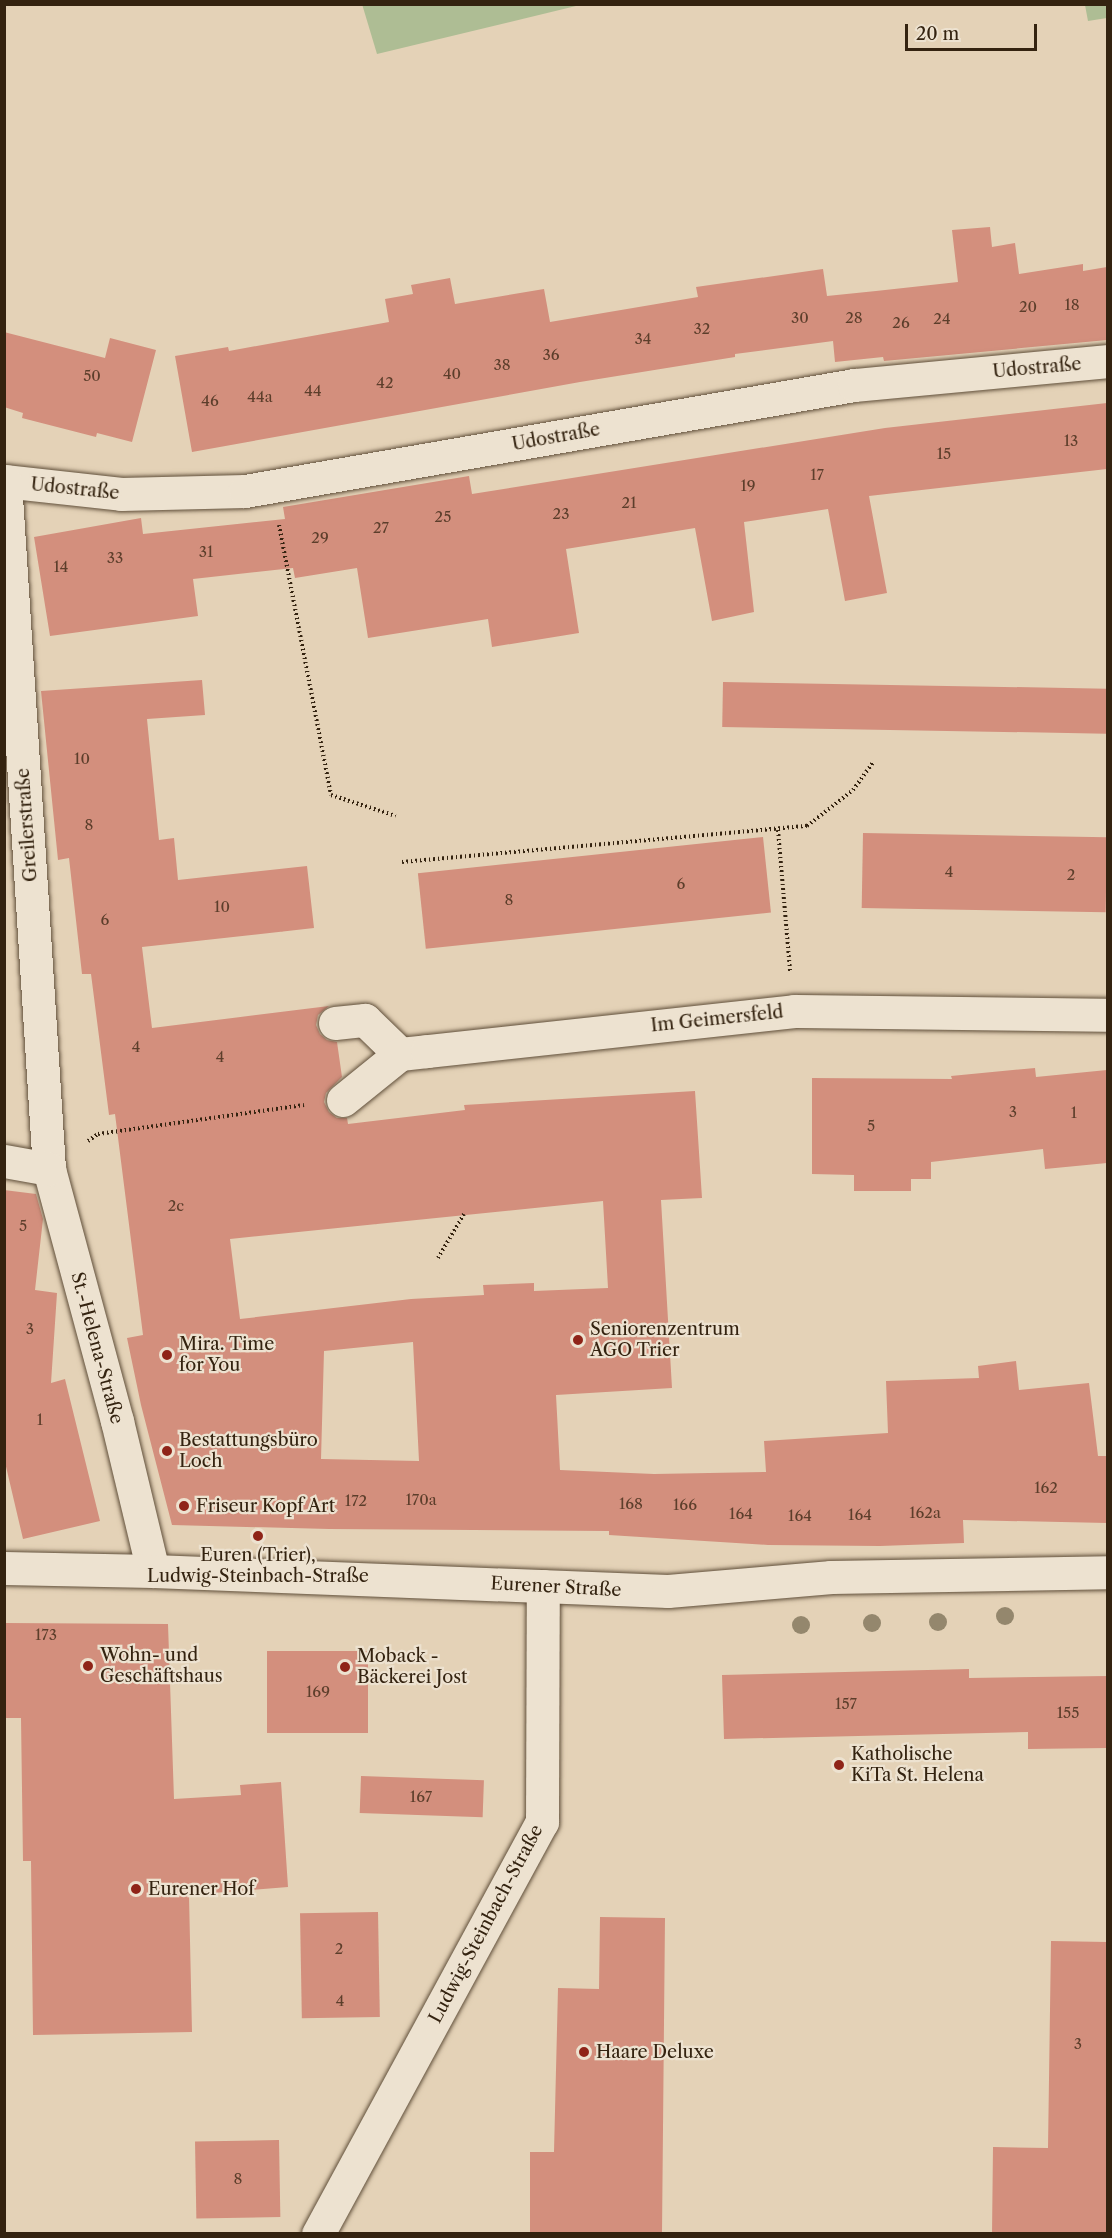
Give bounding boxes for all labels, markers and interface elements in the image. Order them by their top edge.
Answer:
scale bar [908,12,1040,50]
text: 20 m [916,23,959,45]
house number: 18 [1064,296,1080,314]
house number: 20 [1019,298,1037,316]
house number: 30 [791,309,809,327]
house number: 28 [845,309,863,327]
house number: 24 [933,310,951,328]
house number: 26 [892,314,910,332]
house number: 32 [694,320,710,338]
house number: 34 [635,330,651,348]
house number: 36 [542,346,560,364]
street label: Udostraße [992,353,1082,383]
house number: 38 [493,356,511,374]
house number: 40 [443,365,461,383]
house number: 50 [83,367,101,385]
house number: 42 [376,374,394,392]
house number: 44 [304,382,322,400]
house number: 44a [247,388,273,406]
house number: 46 [201,392,219,410]
street label: Udostraße [510,419,602,455]
house number: 13 [1064,432,1078,450]
house number: 15 [937,445,951,463]
house number: 17 [810,466,824,484]
street label: Udostraße [30,474,120,504]
house number: 19 [740,477,756,495]
house number: 21 [622,494,636,512]
house number: 23 [553,505,569,523]
house number: 25 [435,508,451,526]
house number: 27 [373,519,389,537]
house number: 29 [311,529,329,547]
house number: 31 [199,543,213,561]
house number: 33 [107,549,123,567]
house number: 14 [54,558,68,576]
house number: 10 [74,750,90,768]
street label: Greilerstraße [12,767,42,883]
house number: 8 [85,816,93,834]
house number: 4 [945,863,953,881]
house number: 2 [1067,866,1075,884]
house number: 6 [677,875,685,893]
house number: 8 [505,891,513,909]
house number: 10 [214,898,230,916]
house number: 6 [101,911,109,929]
street label: Im Geimersfeld [650,1001,784,1037]
house number: 4 [132,1038,140,1056]
house number: 4 [216,1048,224,1066]
house number: 3 [1009,1103,1017,1121]
house number: 1 [1071,1104,1077,1122]
house number: 5 [867,1117,875,1135]
house number: 2c [168,1197,184,1215]
house number: 5 [19,1217,27,1235]
street label: St.-Helena-Straße [66,1270,128,1426]
place label: Seniorenzentrum AGO Trier [590,1319,740,1362]
house number: 3 [26,1320,34,1338]
marker: Seniorenzentrum AGO Trier [571,1333,585,1347]
place label: Mira. Time for You [179,1334,275,1376]
marker: Mira. Time for You [160,1348,174,1362]
house number: 1 [37,1411,43,1429]
place label: Bestattungsbüro Loch [179,1430,318,1472]
marker: Bestattungsbüro Loch [160,1444,174,1458]
house number: 162 [1034,1479,1058,1497]
house number: 170a [405,1491,437,1509]
house number: 172 [345,1492,367,1510]
place label: Friseur Kopf Art [196,1495,336,1517]
house number: 168 [619,1495,643,1513]
house number: 166 [673,1496,697,1514]
marker: Friseur Kopf Art [177,1499,191,1513]
house number: 162a [909,1504,941,1522]
house number: 164 [729,1505,753,1523]
house number: 164 [848,1506,872,1524]
house number: 164 [788,1507,812,1525]
marker: Euren (Trier), Ludwig-Steinbach-Straße [251,1529,265,1543]
place label: Euren (Trier), Ludwig-Steinbach-Straße [147,1545,369,1588]
street label: Eurener Straße [490,1573,622,1601]
house number: 173 [35,1626,57,1644]
place label: Wohn- und Geschäftshaus [100,1645,223,1688]
place label: Moback - Bäckerei Jost [357,1646,467,1688]
marker: Wohn- und Geschäftshaus [81,1659,95,1673]
marker: Moback - Bäckerei Jost [338,1660,352,1674]
house number: 169 [306,1683,330,1701]
house number: 157 [835,1695,857,1713]
house number: 155 [1057,1704,1079,1722]
place label: Katholische KiTa St. Helena [851,1744,984,1786]
marker: Katholische KiTa St. Helena [832,1758,846,1772]
house number: 167 [410,1788,432,1806]
street label: Ludwig-Steinbach-Straße [424,1821,548,2027]
place label: Eurener Hof [148,1878,255,1900]
marker: Eurener Hof [129,1882,143,1896]
house number: 2 [335,1940,343,1958]
house number: 4 [336,1992,344,2010]
house number: 3 [1074,2035,1082,2053]
place label: Haare Deluxe [596,2041,714,2063]
marker: Haare Deluxe [577,2045,591,2059]
house number: 8 [234,2170,242,2188]

